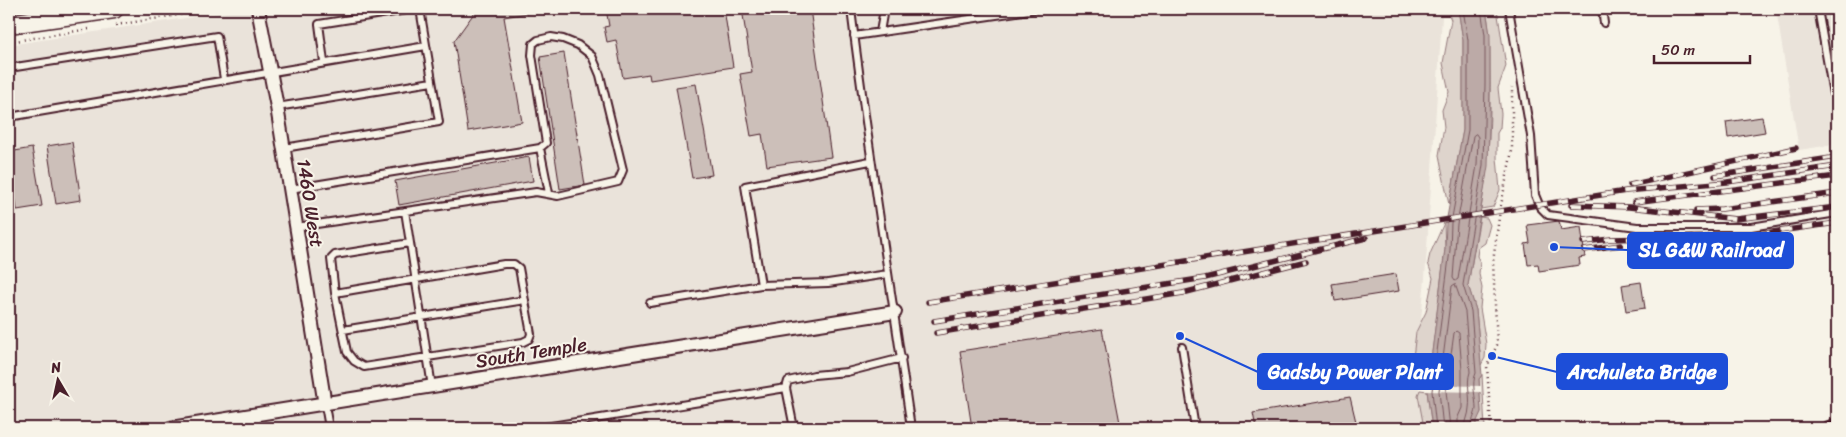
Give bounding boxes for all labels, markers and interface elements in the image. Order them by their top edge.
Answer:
scale bar [1654,32,1750,64]
text: 50 m [1661,37,1696,63]
street label: 1460 West [287,156,334,250]
callout: SL G&W Railroad [1628,233,1793,268]
text: SL G&W Railroad [1638,233,1786,268]
street label: South Temple [473,327,589,378]
north arrow [32,354,82,404]
callout: Gadsby Power Plant [1258,354,1453,389]
callout: Archuleta Bridge [1557,354,1727,389]
text: N [48,355,63,381]
text: Gadsby Power Plant [1267,355,1444,390]
text: Archuleta Bridge [1566,355,1718,390]

